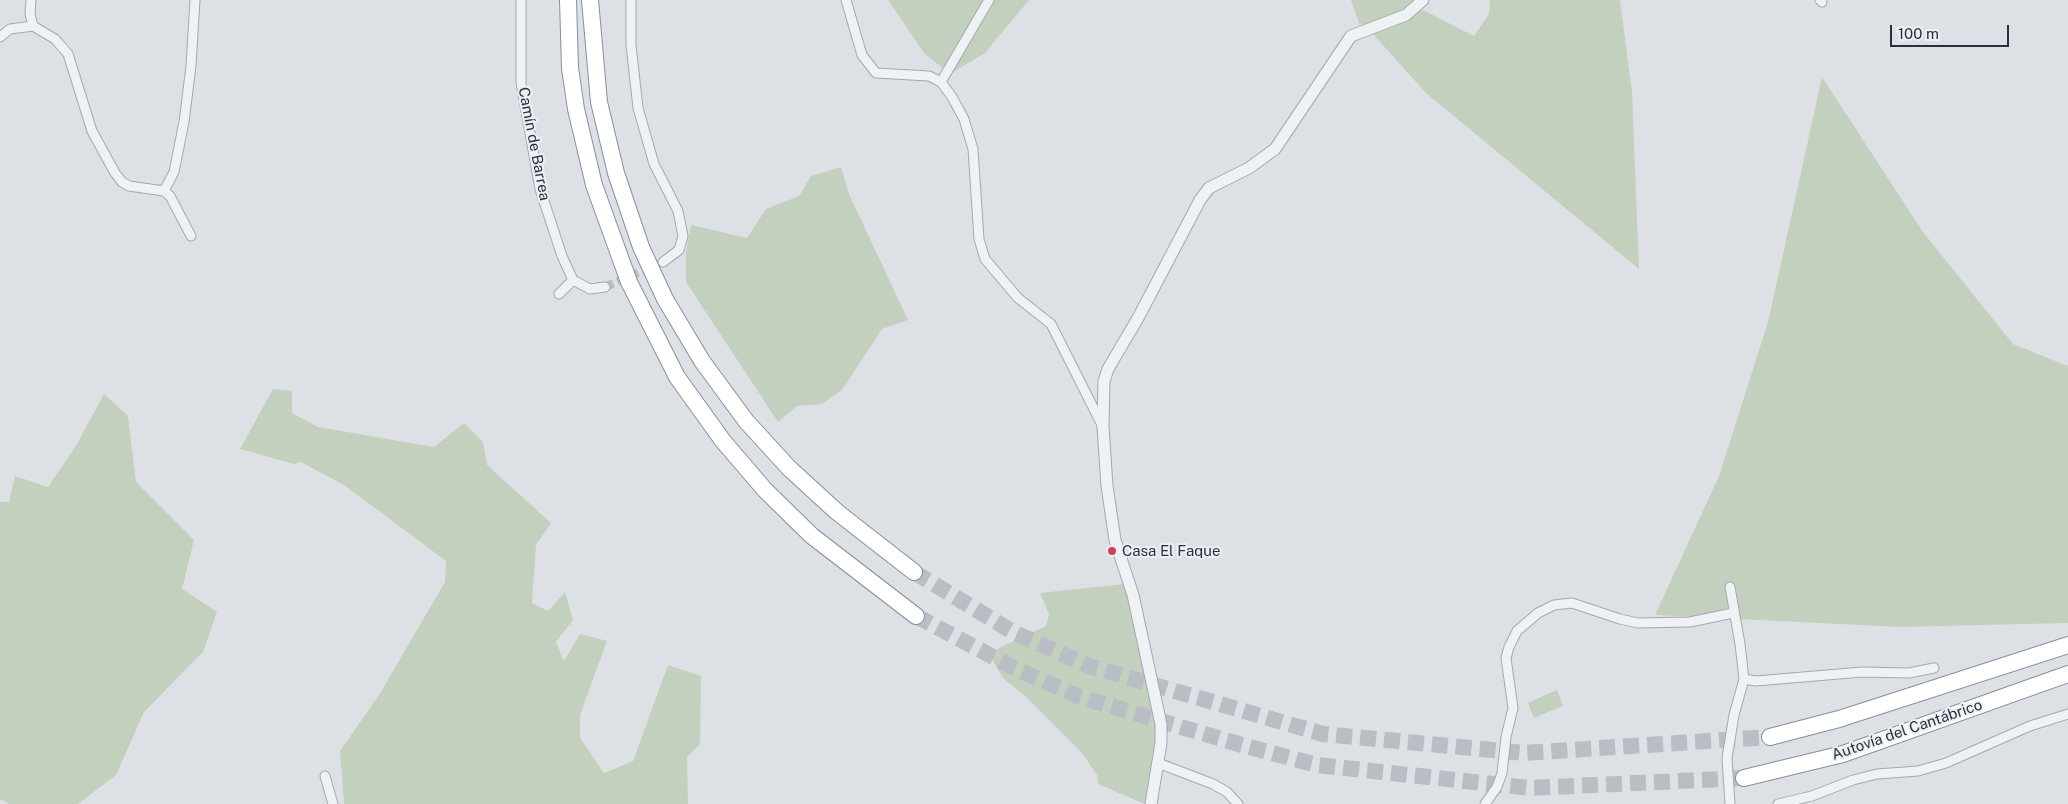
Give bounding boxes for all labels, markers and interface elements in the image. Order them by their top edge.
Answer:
scale bar [1893,15,2012,47]
text: 100 m [1898,25,1939,42]
street label: Camín de Barrea [514,86,554,202]
place label: Casa El Faque [1122,542,1220,560]
marker: Casa El Faque [1106,545,1118,557]
street label: Autovía del Cantábrico [1829,696,1985,764]

